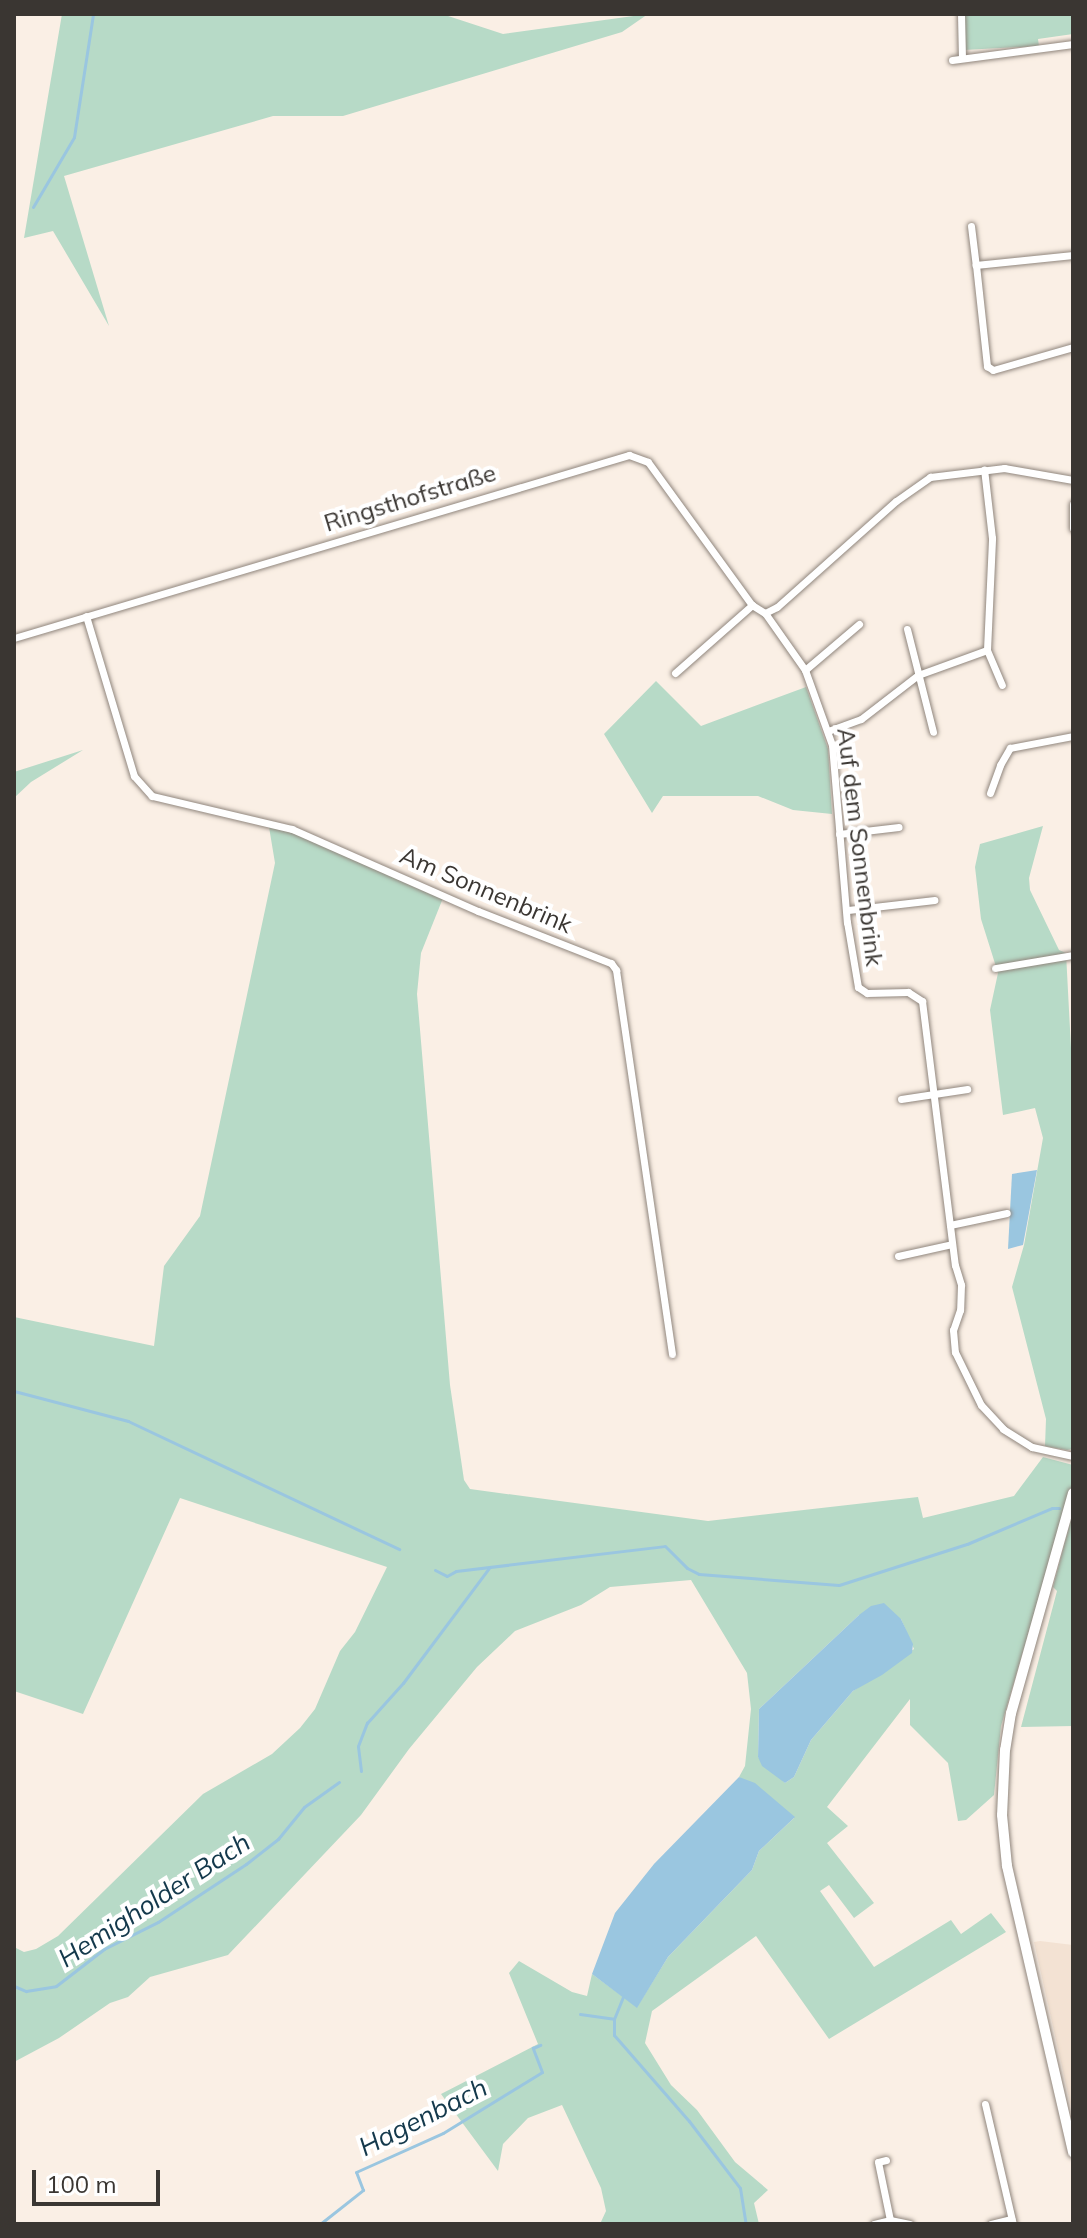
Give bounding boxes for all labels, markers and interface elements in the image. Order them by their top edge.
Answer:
street label: Ringsthofstraße [321,458,499,538]
street label: Auf dem Sonnenbrink [831,726,889,968]
street label: Am Sonnenbrink [396,841,576,939]
water label: Hemigholder Bach [52,1826,256,1974]
water label: Hagenbach [354,2071,492,2163]
scale bar [36,2154,164,2204]
text: 100 m [46,2169,117,2199]

